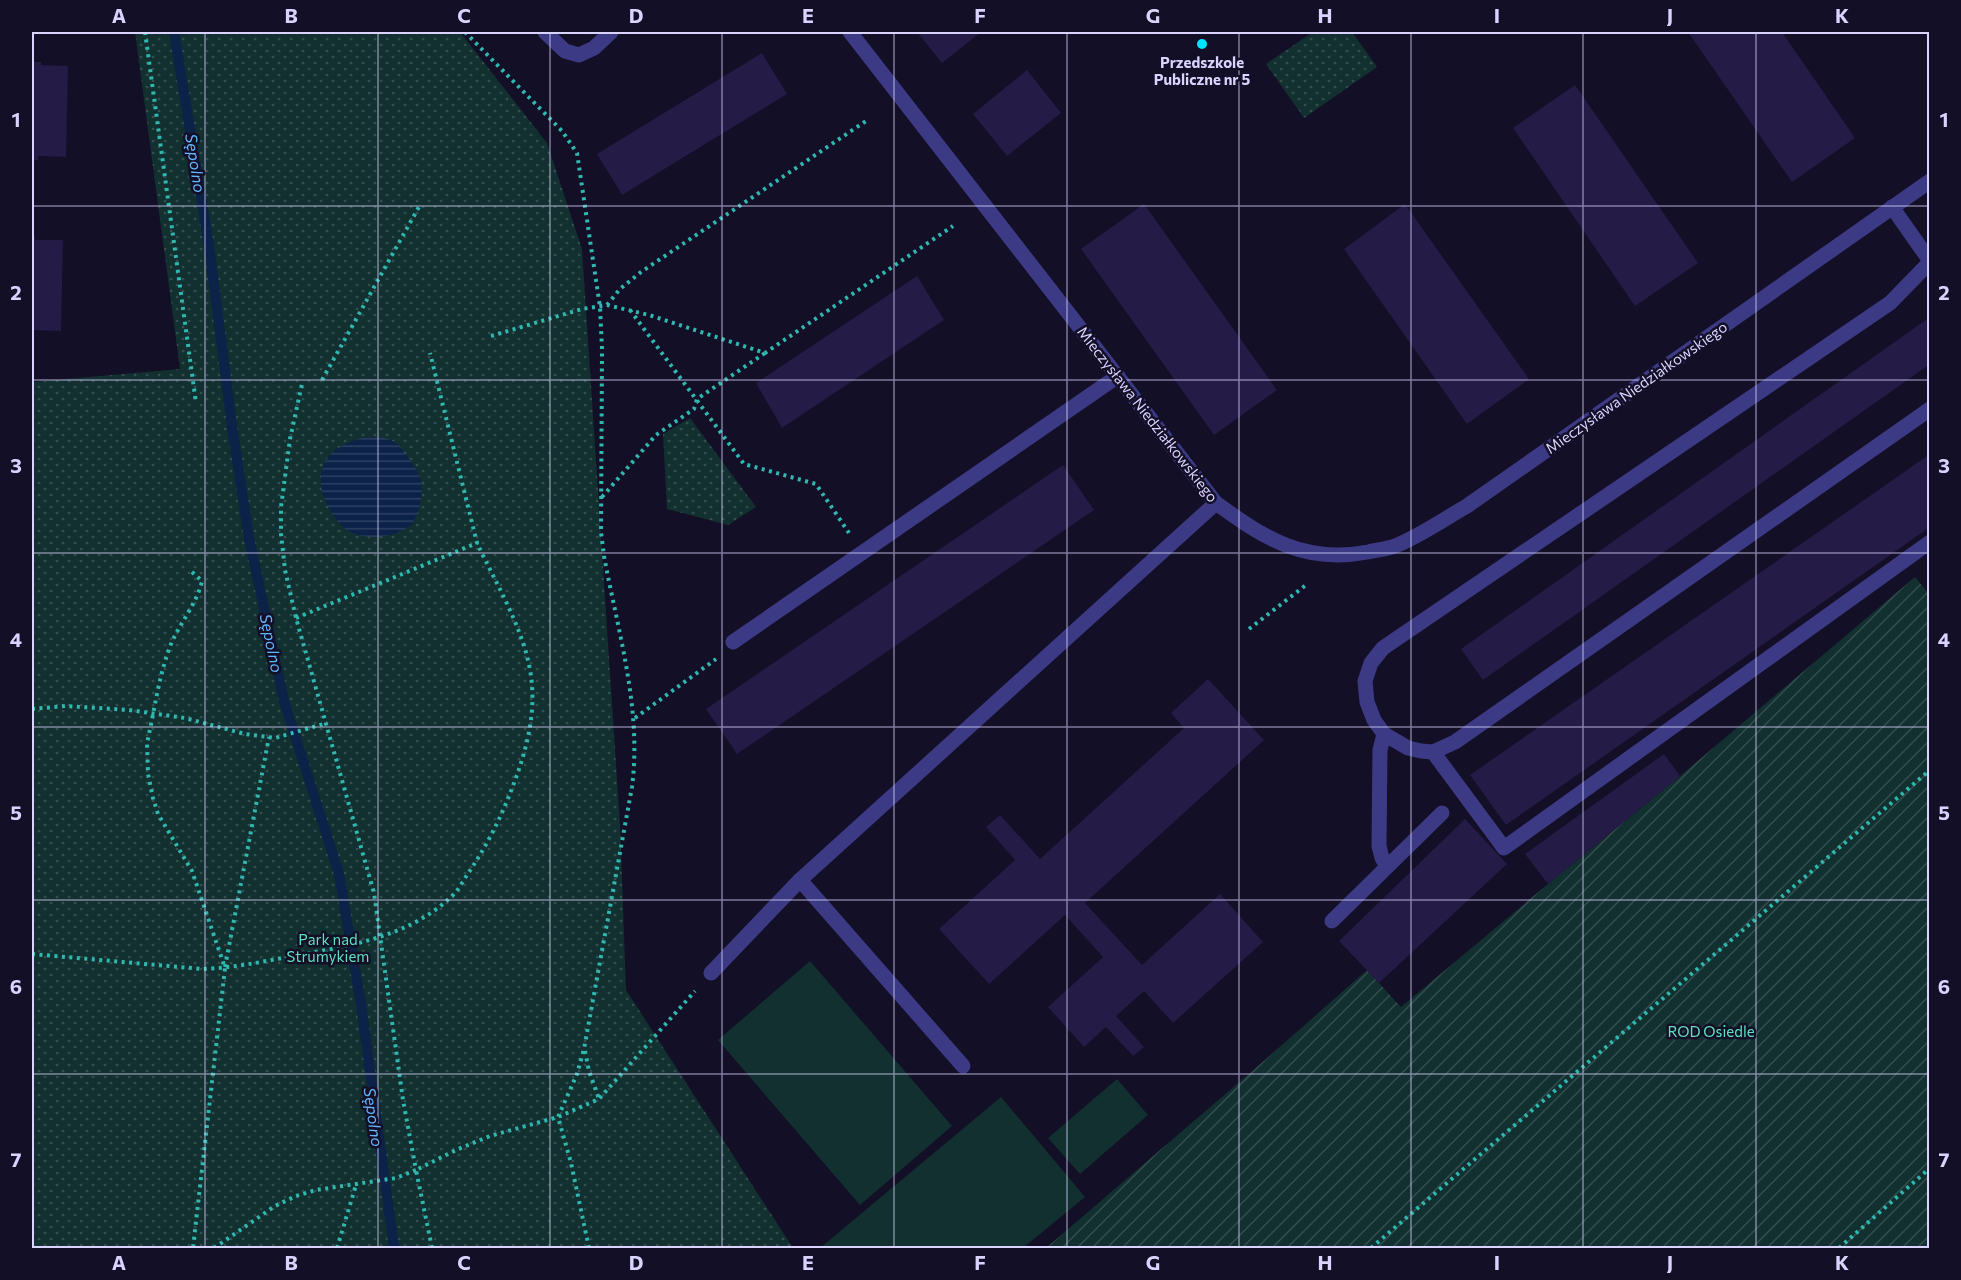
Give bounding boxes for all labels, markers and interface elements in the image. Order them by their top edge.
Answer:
text: A [112,3,126,27]
text: B [284,3,298,27]
text: C [457,3,471,27]
text: D [629,3,643,27]
text: E [802,3,814,27]
text: F [974,3,986,27]
text: G [1146,3,1160,27]
text: H [1318,3,1333,27]
text: I [1494,3,1500,27]
text: J [1667,3,1673,27]
text: K [1835,3,1849,27]
marker: Przedszkole Publiczne nr 5 [1195,37,1209,51]
place label: Przedszkole Publiczne nr 5 [1154,53,1250,88]
text: 1 [11,107,21,131]
text: 1 [1939,107,1949,131]
water label: Sępolno [182,132,210,194]
text: 2 [10,280,22,304]
text: 2 [1938,280,1950,304]
street label: Mieczysława Niedziałkowskiego [1542,317,1730,457]
street label: Mieczysława Niedziałkowskiego [1074,323,1222,505]
text: 3 [10,453,22,477]
text: 3 [1938,453,1950,477]
water label: Sępolno [257,612,287,674]
text: 4 [10,627,22,651]
text: 4 [1938,627,1950,651]
text: 5 [10,800,22,824]
text: 5 [1938,800,1950,824]
park label: Park nad Strumykiem [287,930,369,965]
text: 6 [10,974,22,998]
text: 6 [1938,974,1950,998]
park label: ROD Osiedle [1667,1022,1755,1040]
water label: Sępolno [360,1086,388,1148]
text: 7 [11,1147,22,1171]
text: 7 [1939,1147,1950,1171]
text: A [112,1250,126,1274]
text: B [284,1250,298,1274]
text: C [457,1250,471,1274]
text: D [629,1250,643,1274]
text: E [802,1250,814,1274]
text: F [974,1250,986,1274]
text: G [1146,1250,1160,1274]
text: H [1318,1250,1333,1274]
text: I [1494,1250,1500,1274]
text: J [1667,1250,1673,1274]
text: K [1835,1250,1849,1274]

